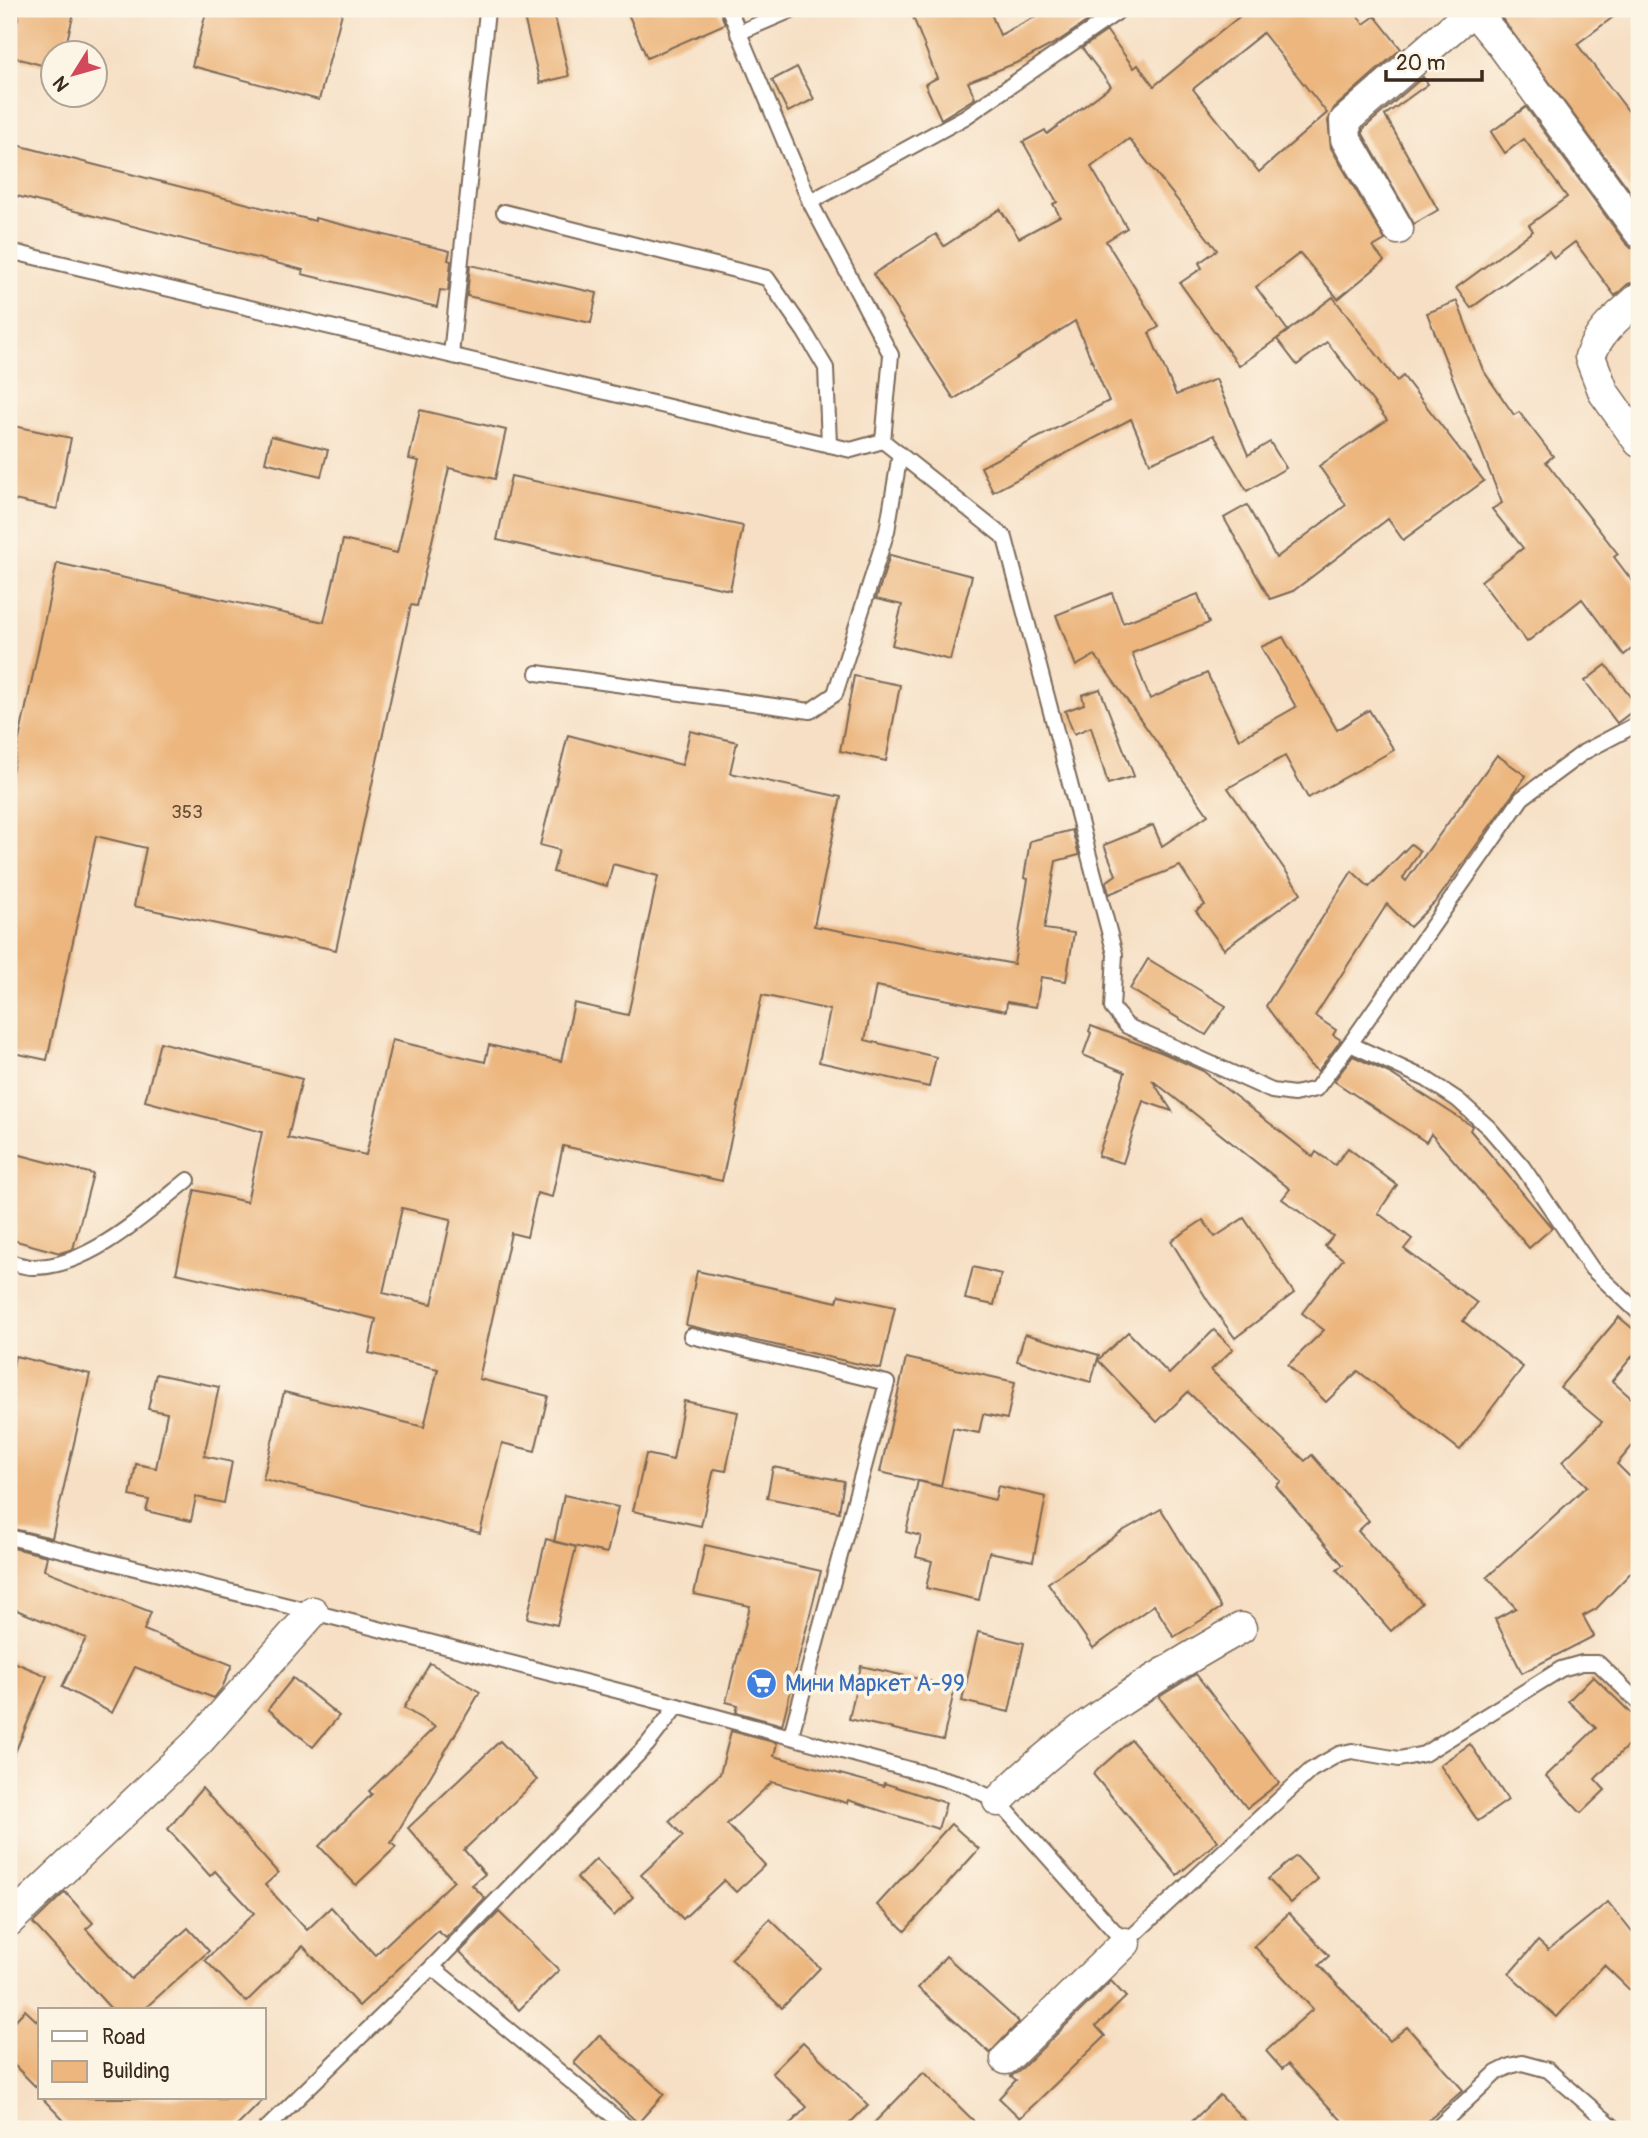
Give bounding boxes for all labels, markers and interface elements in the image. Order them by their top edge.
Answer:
north arrow [38,38,108,108]
scale bar [1386,38,1482,82]
text: 20 m [1396,50,1445,77]
text: N [48,71,75,96]
house number: 353 [171,800,203,824]
supermarket icon: Мини Маркет А-99 [745,1666,779,1700]
place label: Мини Маркет А-99 [785,1669,965,1698]
legend [38,2008,266,2100]
text: Road [102,2024,146,2051]
text: Building [102,2058,169,2085]

